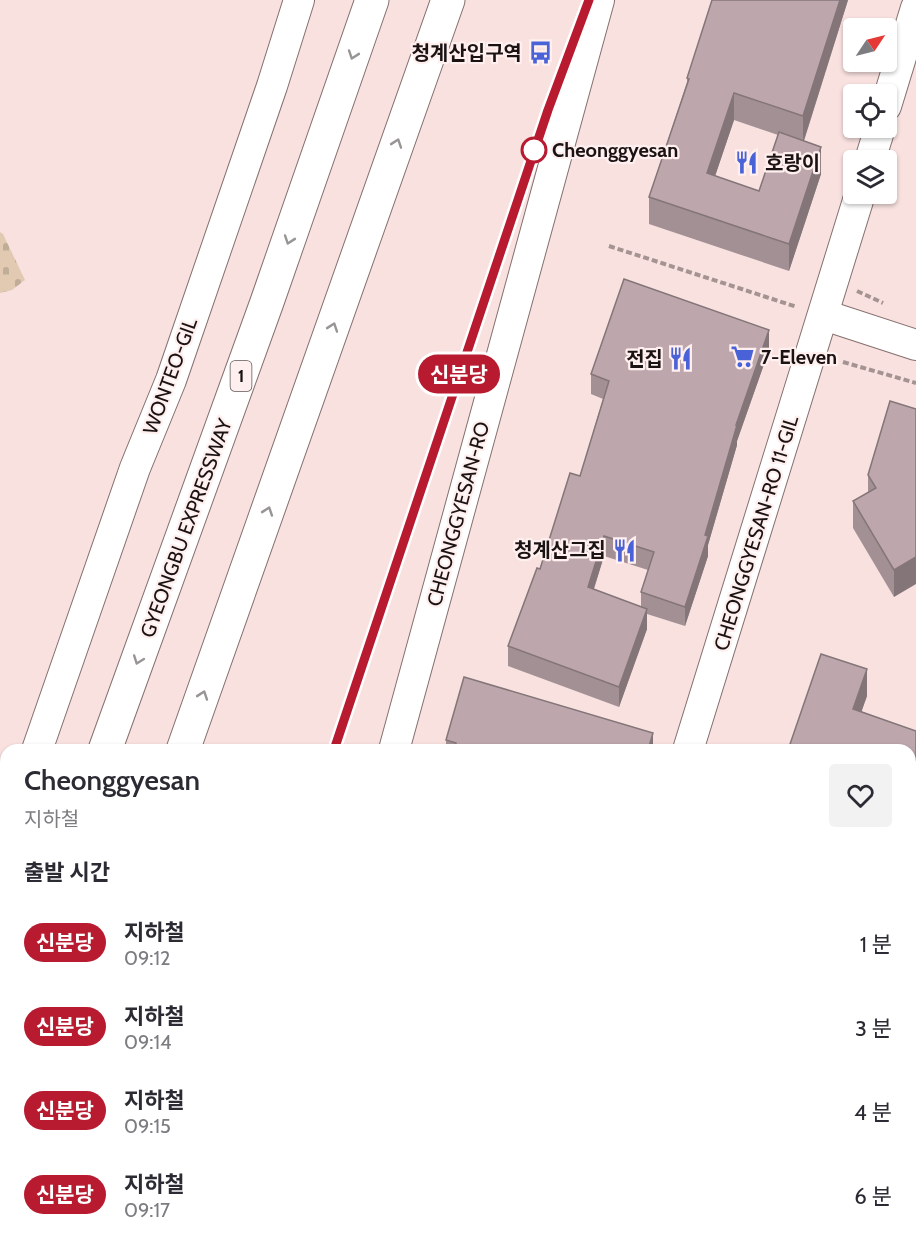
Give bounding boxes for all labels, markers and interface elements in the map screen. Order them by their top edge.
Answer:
north arrow [843,18,897,72]
map controls [843,18,897,204]
bus stop icon: 청계산입구역 [527,40,553,66]
place label: 청계산입구역 [412,41,522,65]
one-way arrow [347,49,360,60]
button: locate [843,84,897,138]
marker: Cheonggyesan [521,137,547,163]
one-way arrow [390,138,403,149]
place label: Cheonggyesan [552,138,678,162]
restaurant icon: 호랑이 [734,150,760,176]
button: layers [843,150,897,204]
place label: 호랑이 [765,151,820,175]
one-way arrow [284,234,296,244]
street label: WONTEO-GIL [138,314,202,438]
one-way arrow [325,322,338,333]
supermarket icon: 7-Eleven [730,344,756,370]
place label: 7-Eleven [761,345,837,369]
restaurant icon: 전집 [668,346,694,372]
place label: 전집 [626,347,663,371]
line badge: 신분당 [424,354,494,394]
road number: 1 [230,361,252,391]
text: 신분당 [430,362,488,387]
street label: CHEONGGYESAN-RO 11-GIL [709,412,803,654]
street label: GYEONGBU EXPRESSWAY [135,415,237,641]
street label: CHEONGGYESAN-RO [422,419,494,609]
one-way arrow [260,506,273,517]
restaurant icon: 청계산그집 [611,537,637,563]
place label: 청계산그집 [514,538,606,562]
one-way arrow [132,654,145,665]
one-way arrow [195,690,208,701]
text: Cheonggyesan [24,763,200,797]
button: heart [829,764,892,827]
text: 지하철 [24,807,79,831]
text: 출발 시간 [24,859,110,886]
text: 지하철 [124,919,185,946]
text: 신분당 [36,930,94,955]
text: 1 분 [860,931,892,958]
text: 09:12 [124,946,170,970]
text: 지하철 [124,1003,185,1030]
text: 신분당 [36,1014,94,1039]
text: 3 분 [855,1015,892,1042]
text: 09:14 [124,1030,172,1054]
text: 지하철 [124,1087,185,1114]
text: 신분당 [36,1098,94,1123]
text: 4 분 [854,1099,892,1126]
text: 09:15 [124,1114,171,1138]
text: 지하철 [124,1171,185,1198]
text: 신분당 [36,1182,94,1207]
text: 6 분 [854,1183,892,1210]
text: 09:17 [124,1198,170,1222]

